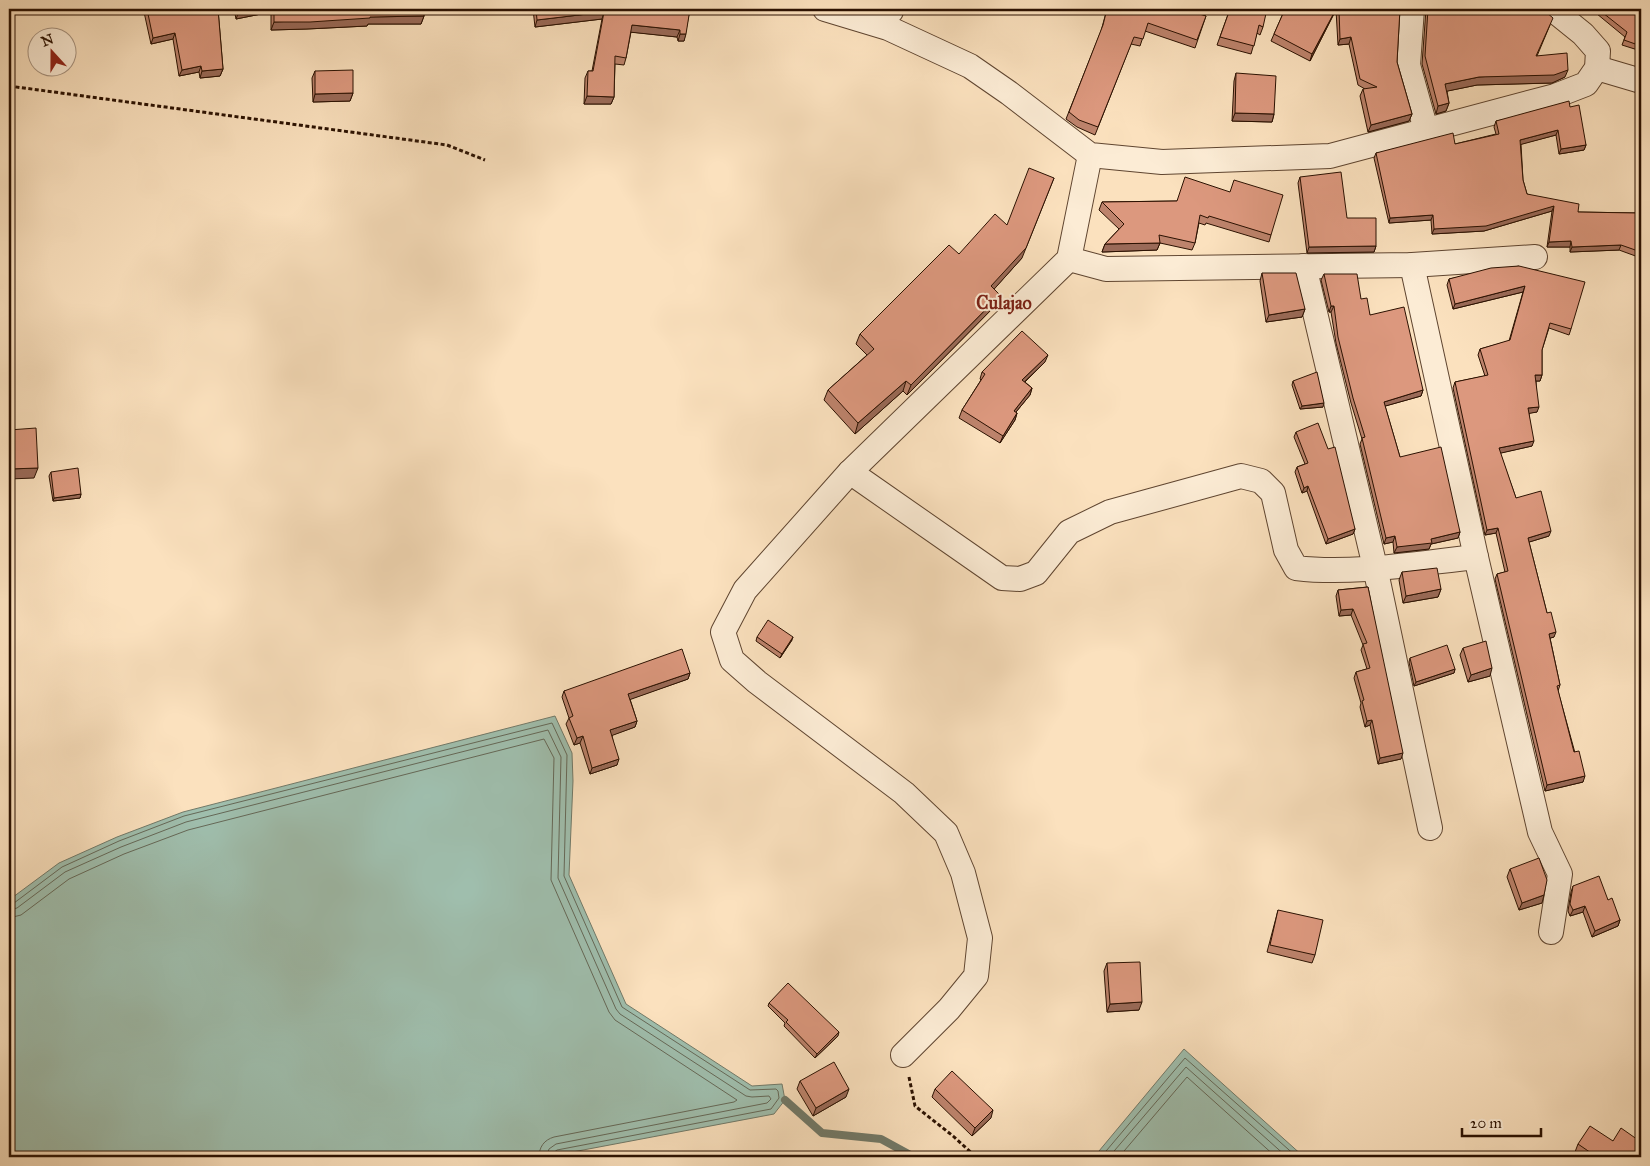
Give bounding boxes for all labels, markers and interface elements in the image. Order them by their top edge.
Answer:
north arrow [28,28,78,78]
text: N [39,30,56,50]
district label: Culajao [976,292,1032,315]
scale bar [1462,1106,1541,1138]
text: 20 m [1470,1114,1502,1132]

